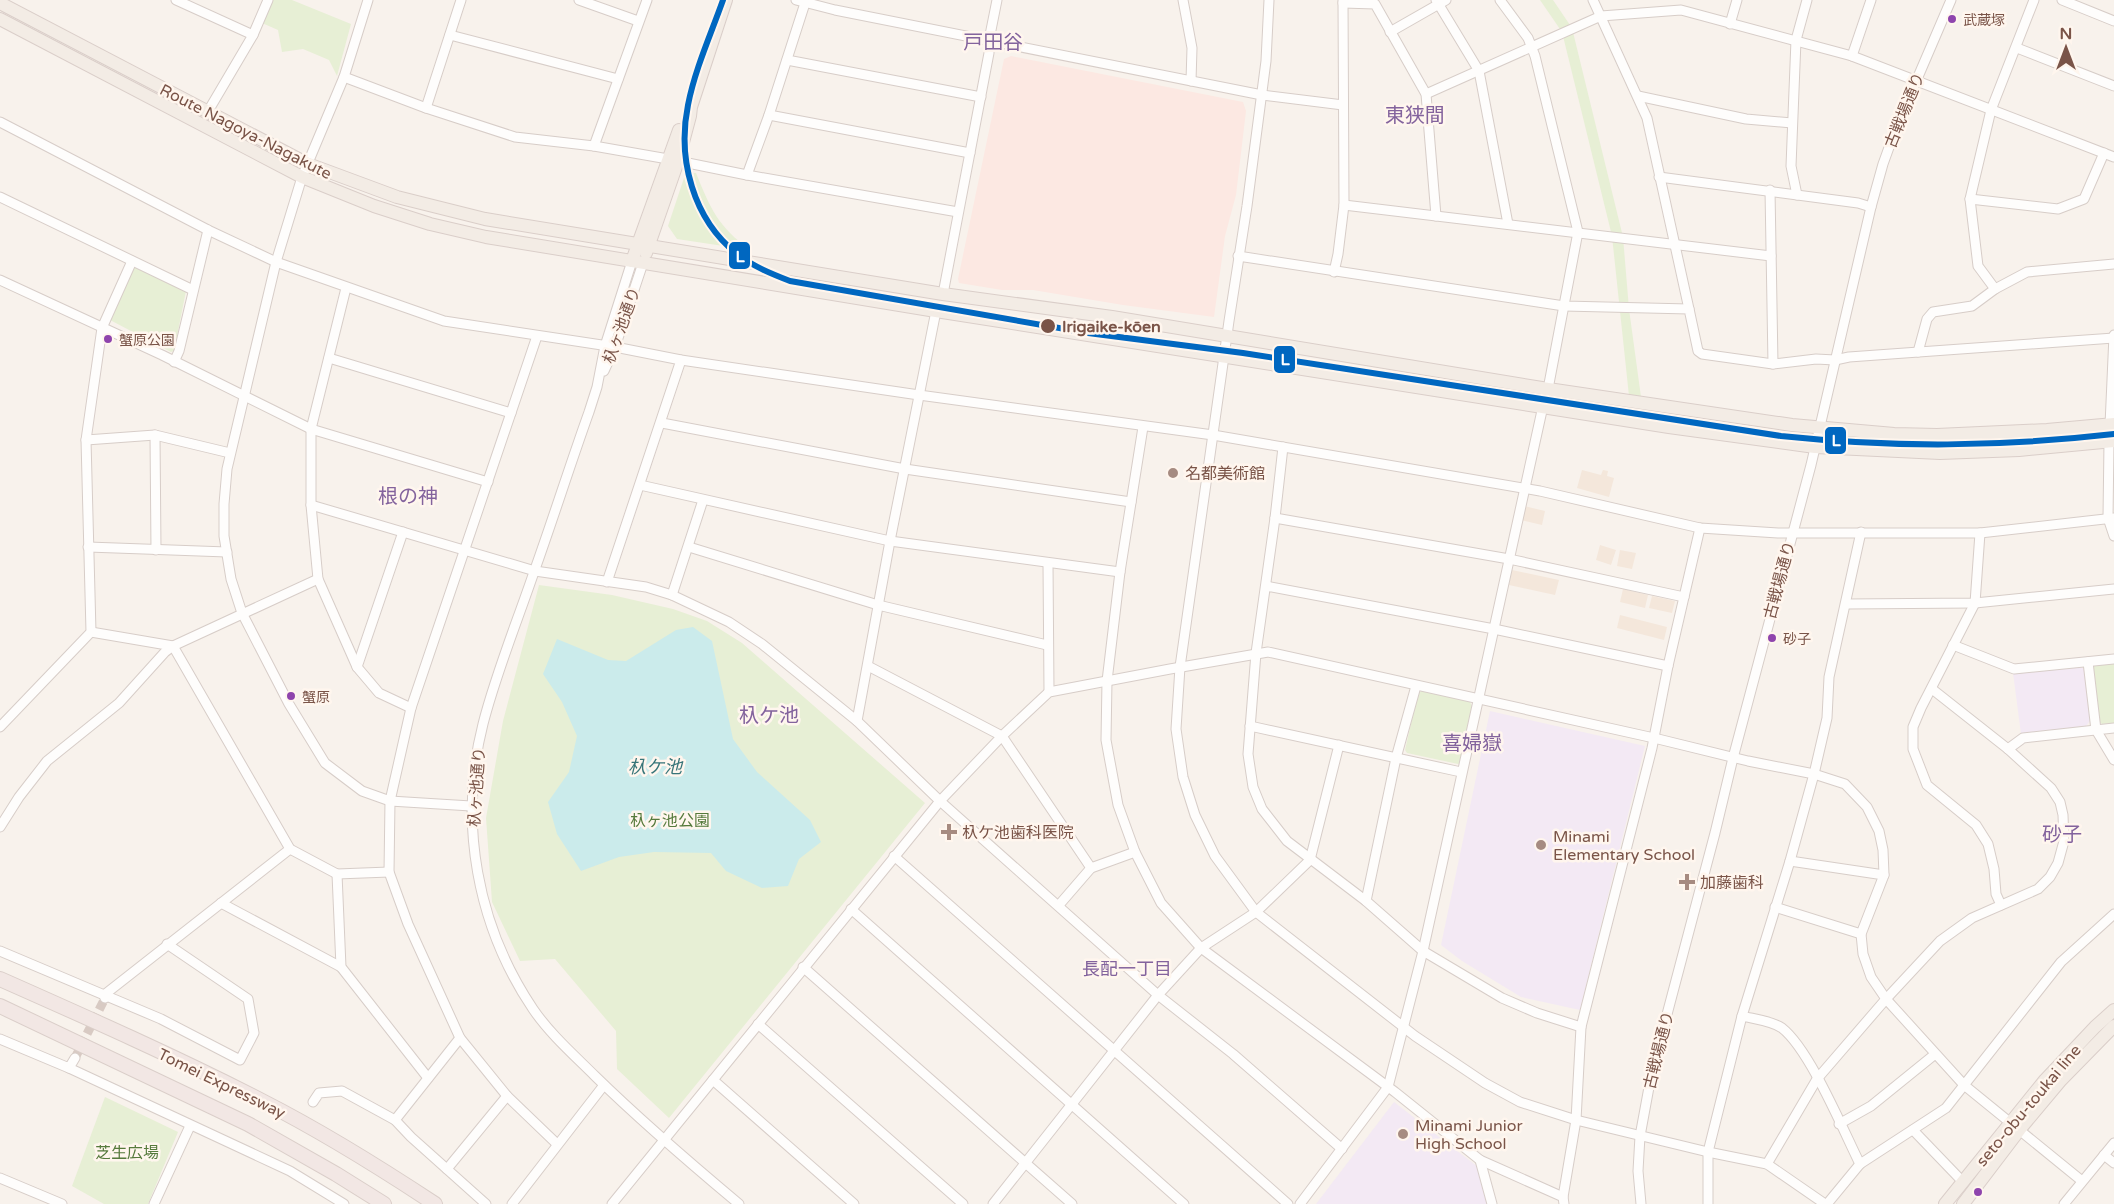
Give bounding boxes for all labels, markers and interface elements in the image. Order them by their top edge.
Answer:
place label: 武蔵塚 [1963,12,2005,29]
marker: 武蔵塚 [1946,13,1958,25]
north arrow [2036,18,2096,78]
text: N [2060,24,2072,44]
district label: 戸田谷 [963,31,1023,55]
street label: 古戦場通り [1881,70,1929,151]
street label: Route Nagoya-Nagakute [156,80,335,184]
district label: 東狭間 [1385,104,1445,128]
line badge: L [728,241,751,270]
text: L [735,247,745,267]
street label: 杁ヶ池通り [599,284,645,366]
marker: Irigaike-kōen [1039,317,1057,335]
place label: Irigaike-kōen [1062,317,1161,337]
place label: 蟹原公園 [119,332,175,349]
marker: 蟹原公園 [102,333,114,345]
line badge: L [1273,345,1296,374]
text: L [1280,350,1290,370]
line badge: L [1824,426,1847,455]
text: L [1831,431,1841,451]
place label: 名都美術館 [1185,464,1265,484]
marker: 名都美術館 [1166,466,1180,480]
district label: 根の神 [378,485,438,509]
street label: 古戦場通り [1760,539,1800,621]
place label: 砂子 [1783,631,1811,648]
marker: 砂子 [1766,632,1778,644]
place label: 蟹原 [302,689,330,706]
marker: 蟹原 [285,690,297,702]
district label: 杁ケ池 [739,704,799,728]
district label: 喜婦嶽 [1442,732,1502,756]
street label: 杁ヶ池通り [464,746,490,828]
water label: 杁ケ池 [628,756,684,778]
park label: 杁ヶ池公園 [630,811,710,831]
marker: 杁ケ池歯科医院 [940,823,958,841]
place label: 杁ケ池歯科医院 [962,823,1074,843]
district label: 砂子 [2042,823,2082,847]
place label: Minami Elementary School [1553,827,1695,865]
marker: Minami Elementary School [1534,838,1548,852]
marker: 加藤歯科 [1678,873,1696,891]
place label: 加藤歯科 [1700,873,1764,893]
district label: 長配一丁目 [1082,958,1172,980]
street label: 古戦場通り [1640,1009,1678,1091]
street label: seto-obu-toukai line [1972,1041,2086,1171]
street label: Tomei Expressway [154,1044,289,1124]
place label: Minami Junior High School [1415,1116,1524,1154]
marker: Minami Junior High School [1396,1127,1410,1141]
park label: 芝生広場 [95,1143,159,1163]
unlabelled marker [1972,1186,1984,1198]

